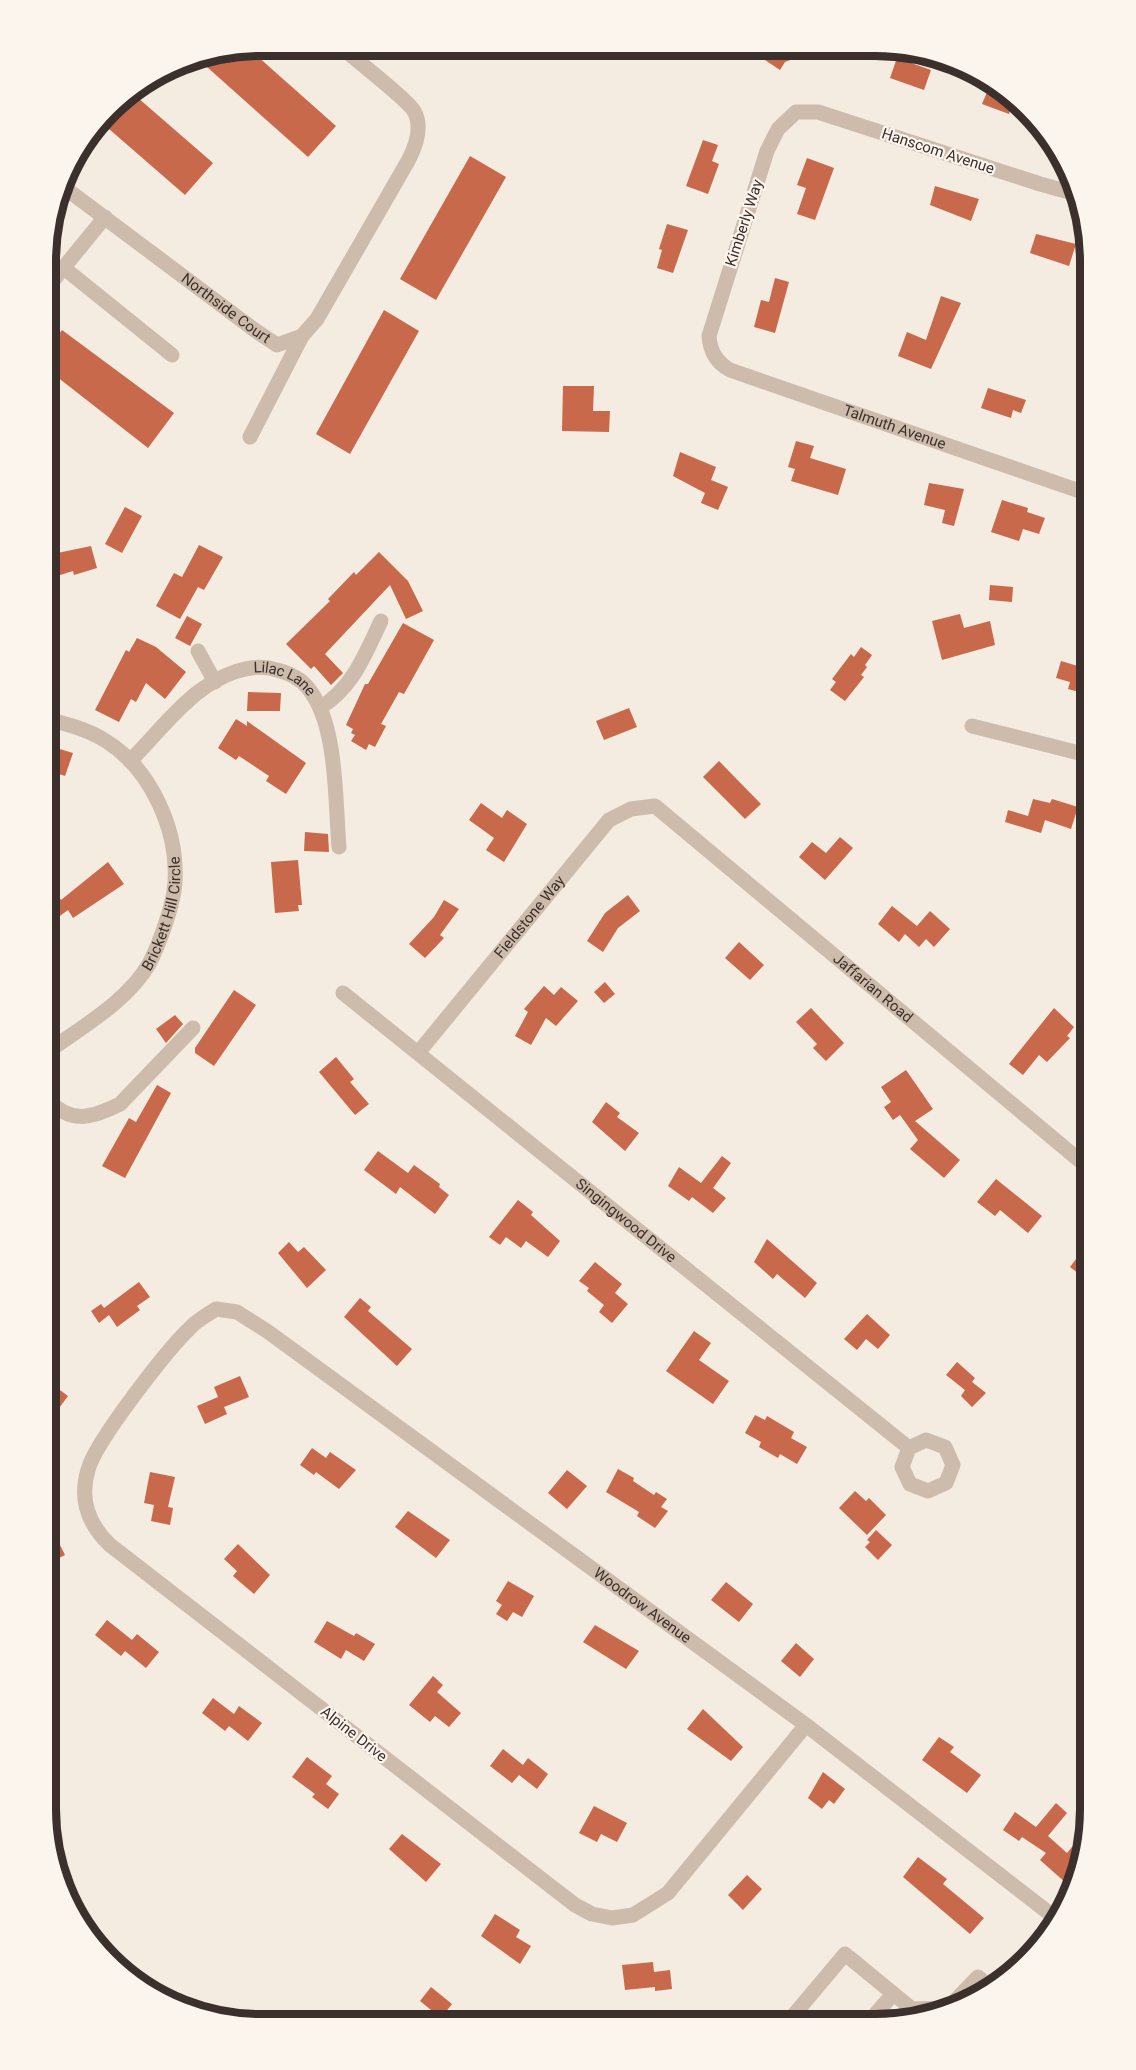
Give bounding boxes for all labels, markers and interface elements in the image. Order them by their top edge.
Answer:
street label: Hanscom Avenue [879,124,997,178]
street label: Kimberly Way [721,177,767,269]
street label: Northside Court [178,269,274,347]
street label: Talmuth Avenue [841,401,948,453]
street label: Lilac Lane [253,658,320,699]
street label: Brickett Hill Circle [138,856,184,974]
street label: Fieldstone Way [490,872,569,962]
street label: Jaffarian Road [829,950,917,1026]
street label: Singingwood Drive [572,1175,680,1266]
street label: Woodrow Avenue [590,1564,695,1647]
street label: Alpine Drive [317,1703,391,1765]

